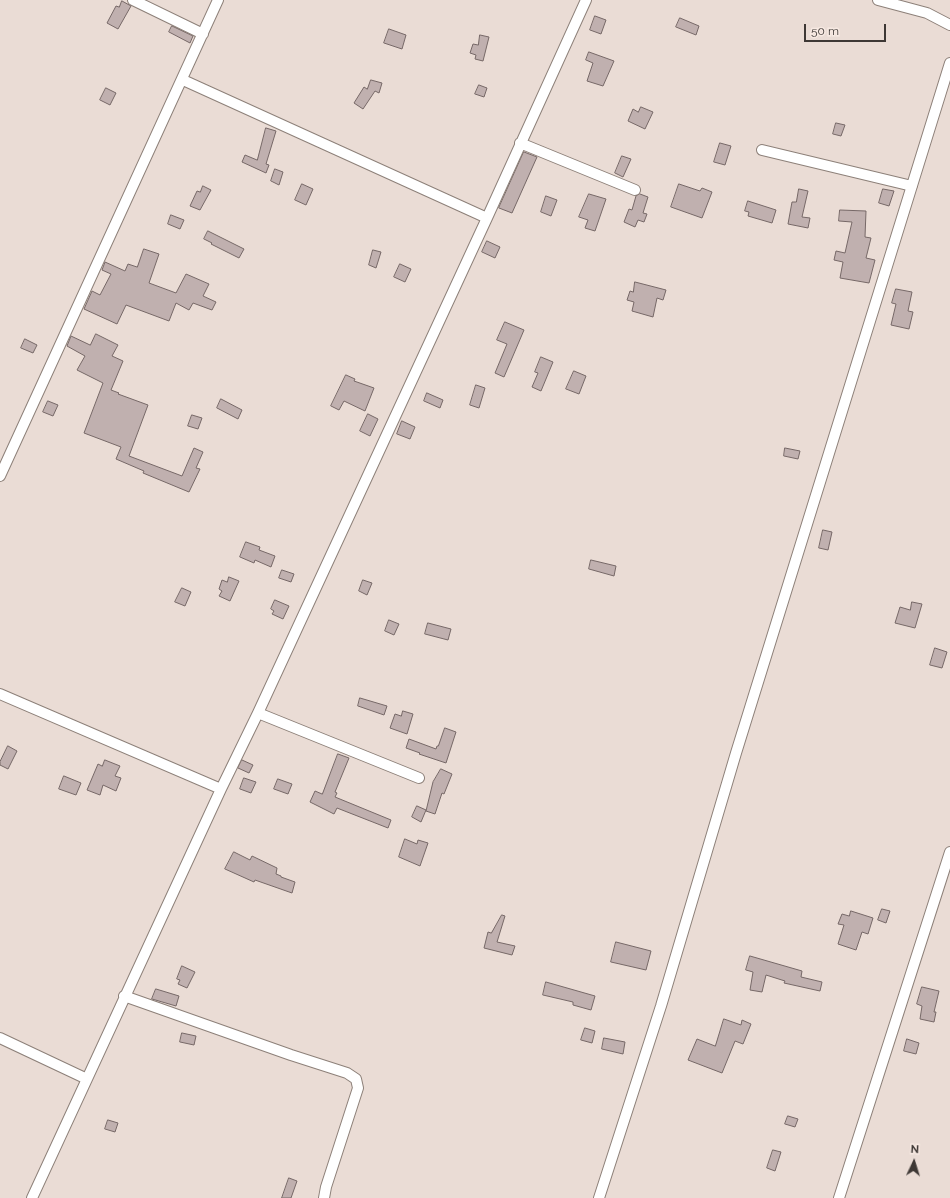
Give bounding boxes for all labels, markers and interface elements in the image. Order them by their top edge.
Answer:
scale bar [806,16,888,42]
text: 50 m [811,24,839,38]
north arrow [894,1142,934,1182]
text: N [910,1143,920,1156]

